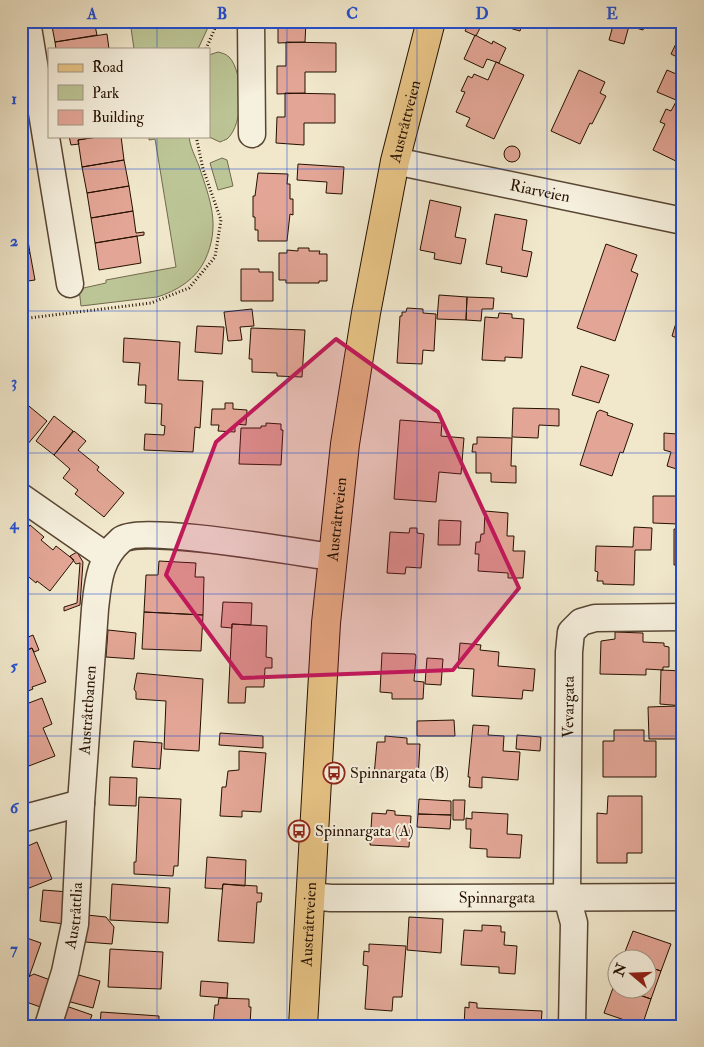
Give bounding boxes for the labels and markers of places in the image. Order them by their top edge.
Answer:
bus stop icon: Spinnargata (B) [322,761,346,785]
place label: Spinnargata (B) [350,763,449,784]
bus stop icon: Spinnargata (A) [287,819,311,843]
place label: Spinnargata (A) [315,821,414,842]

